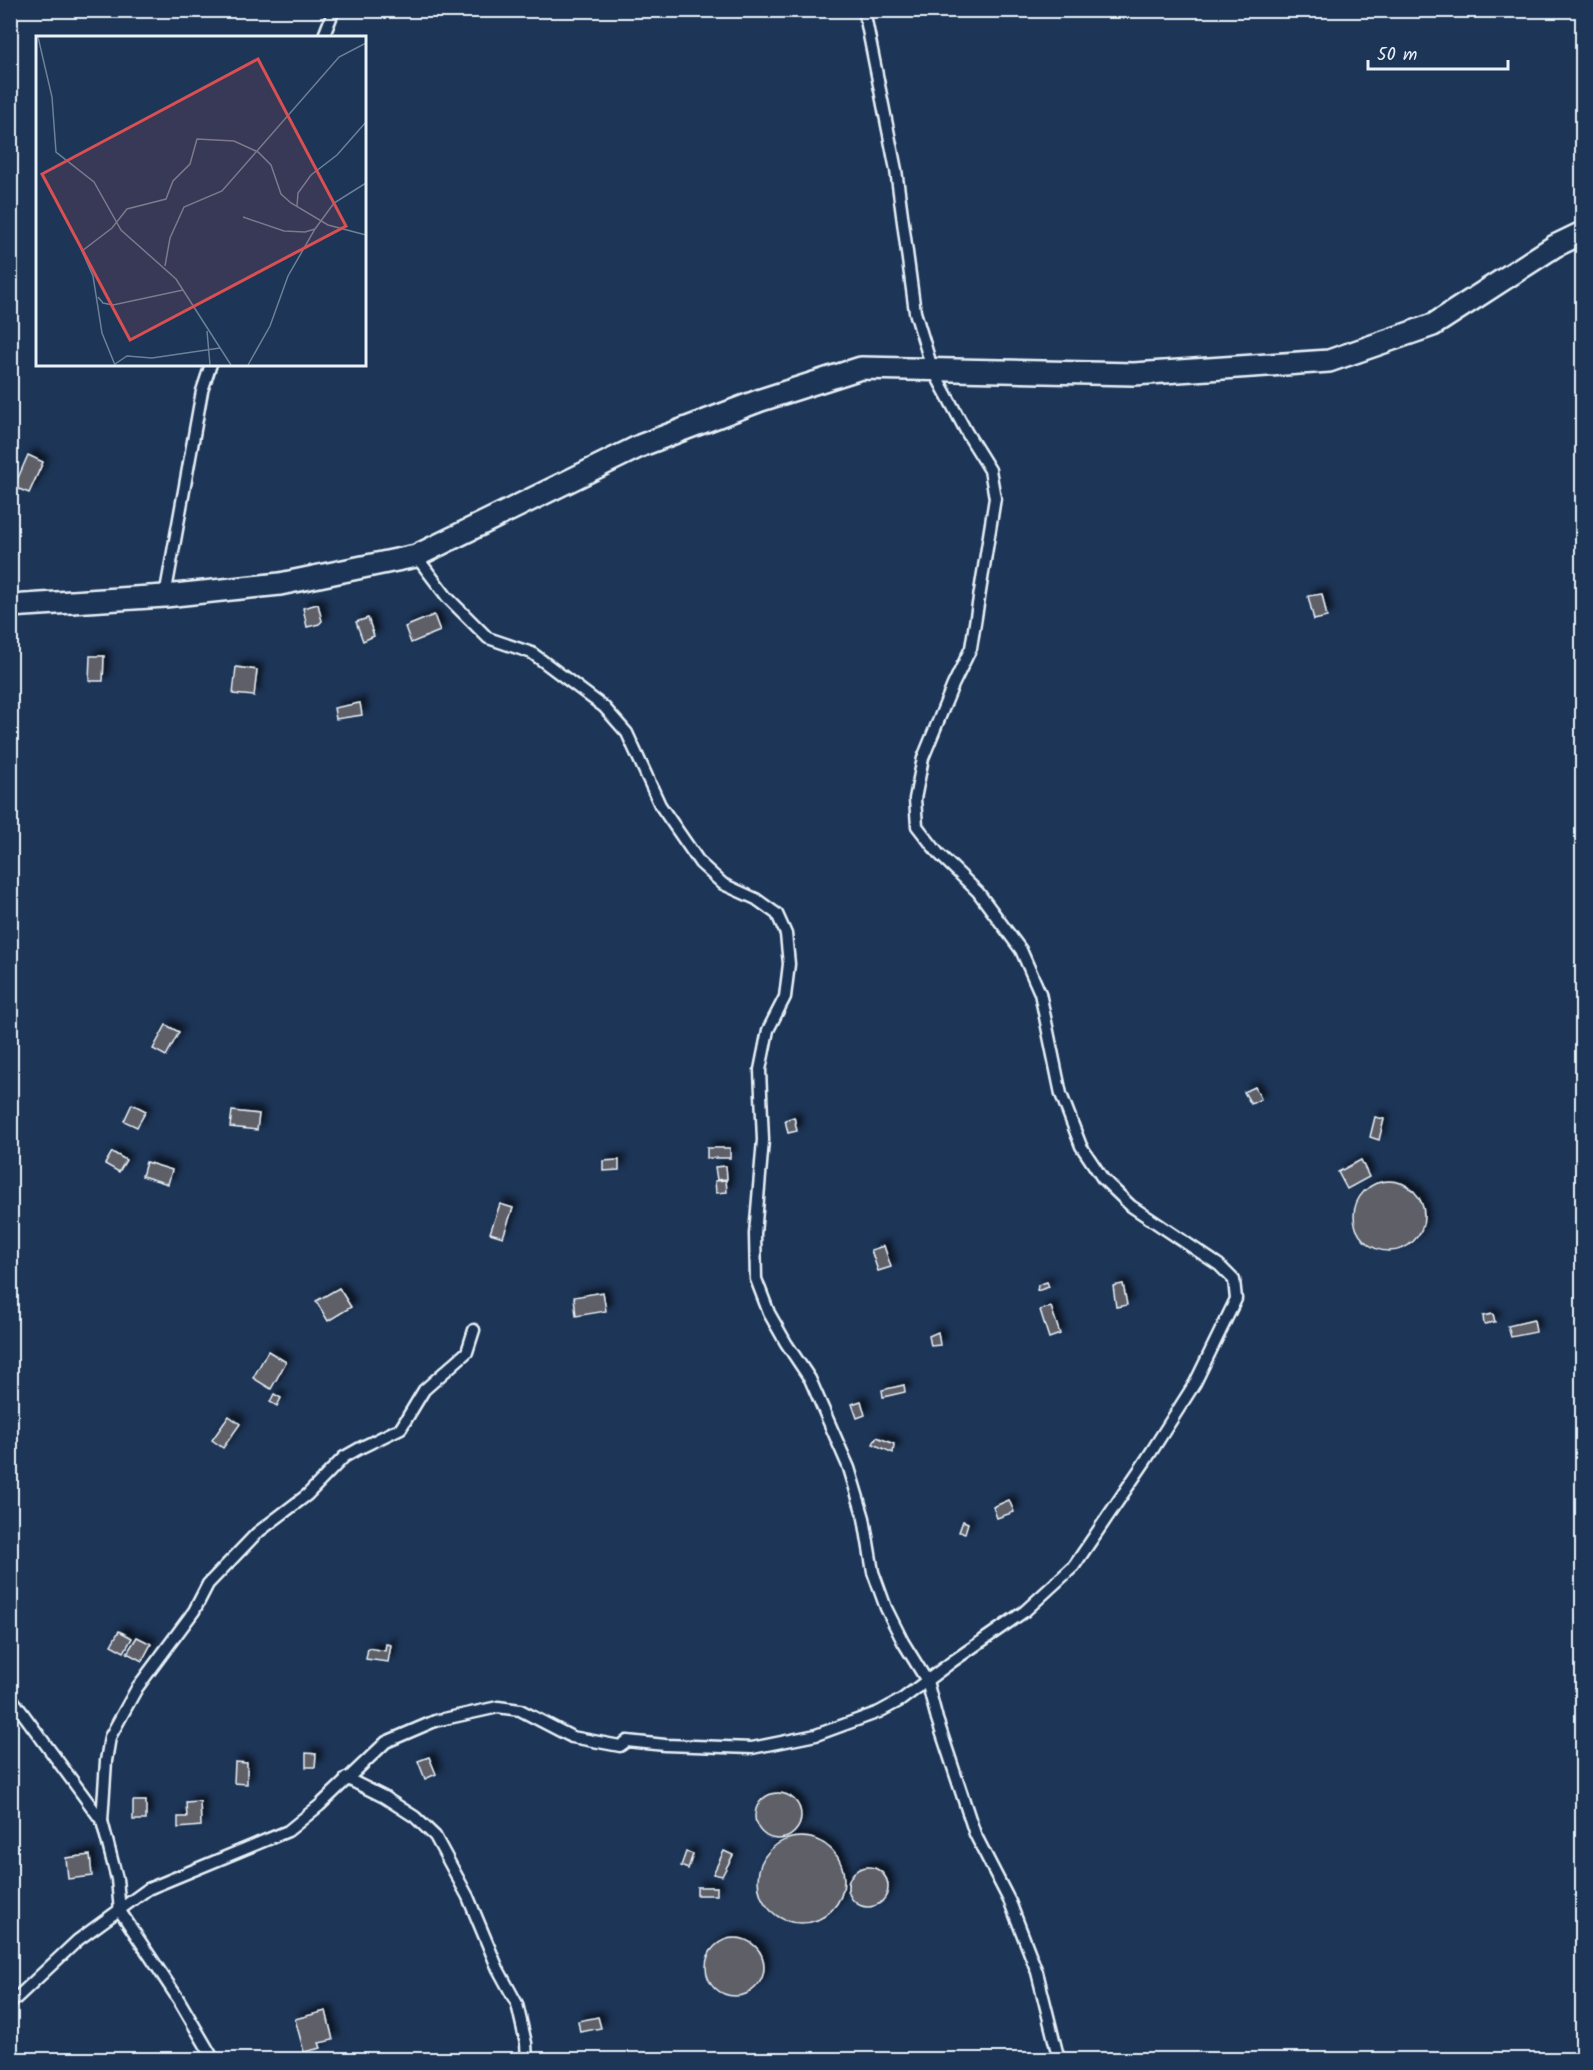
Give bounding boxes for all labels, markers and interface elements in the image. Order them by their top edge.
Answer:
scale bar [1368,33,1508,71]
inset map [36,36,366,366]
text: 50 m [1377,41,1417,70]

